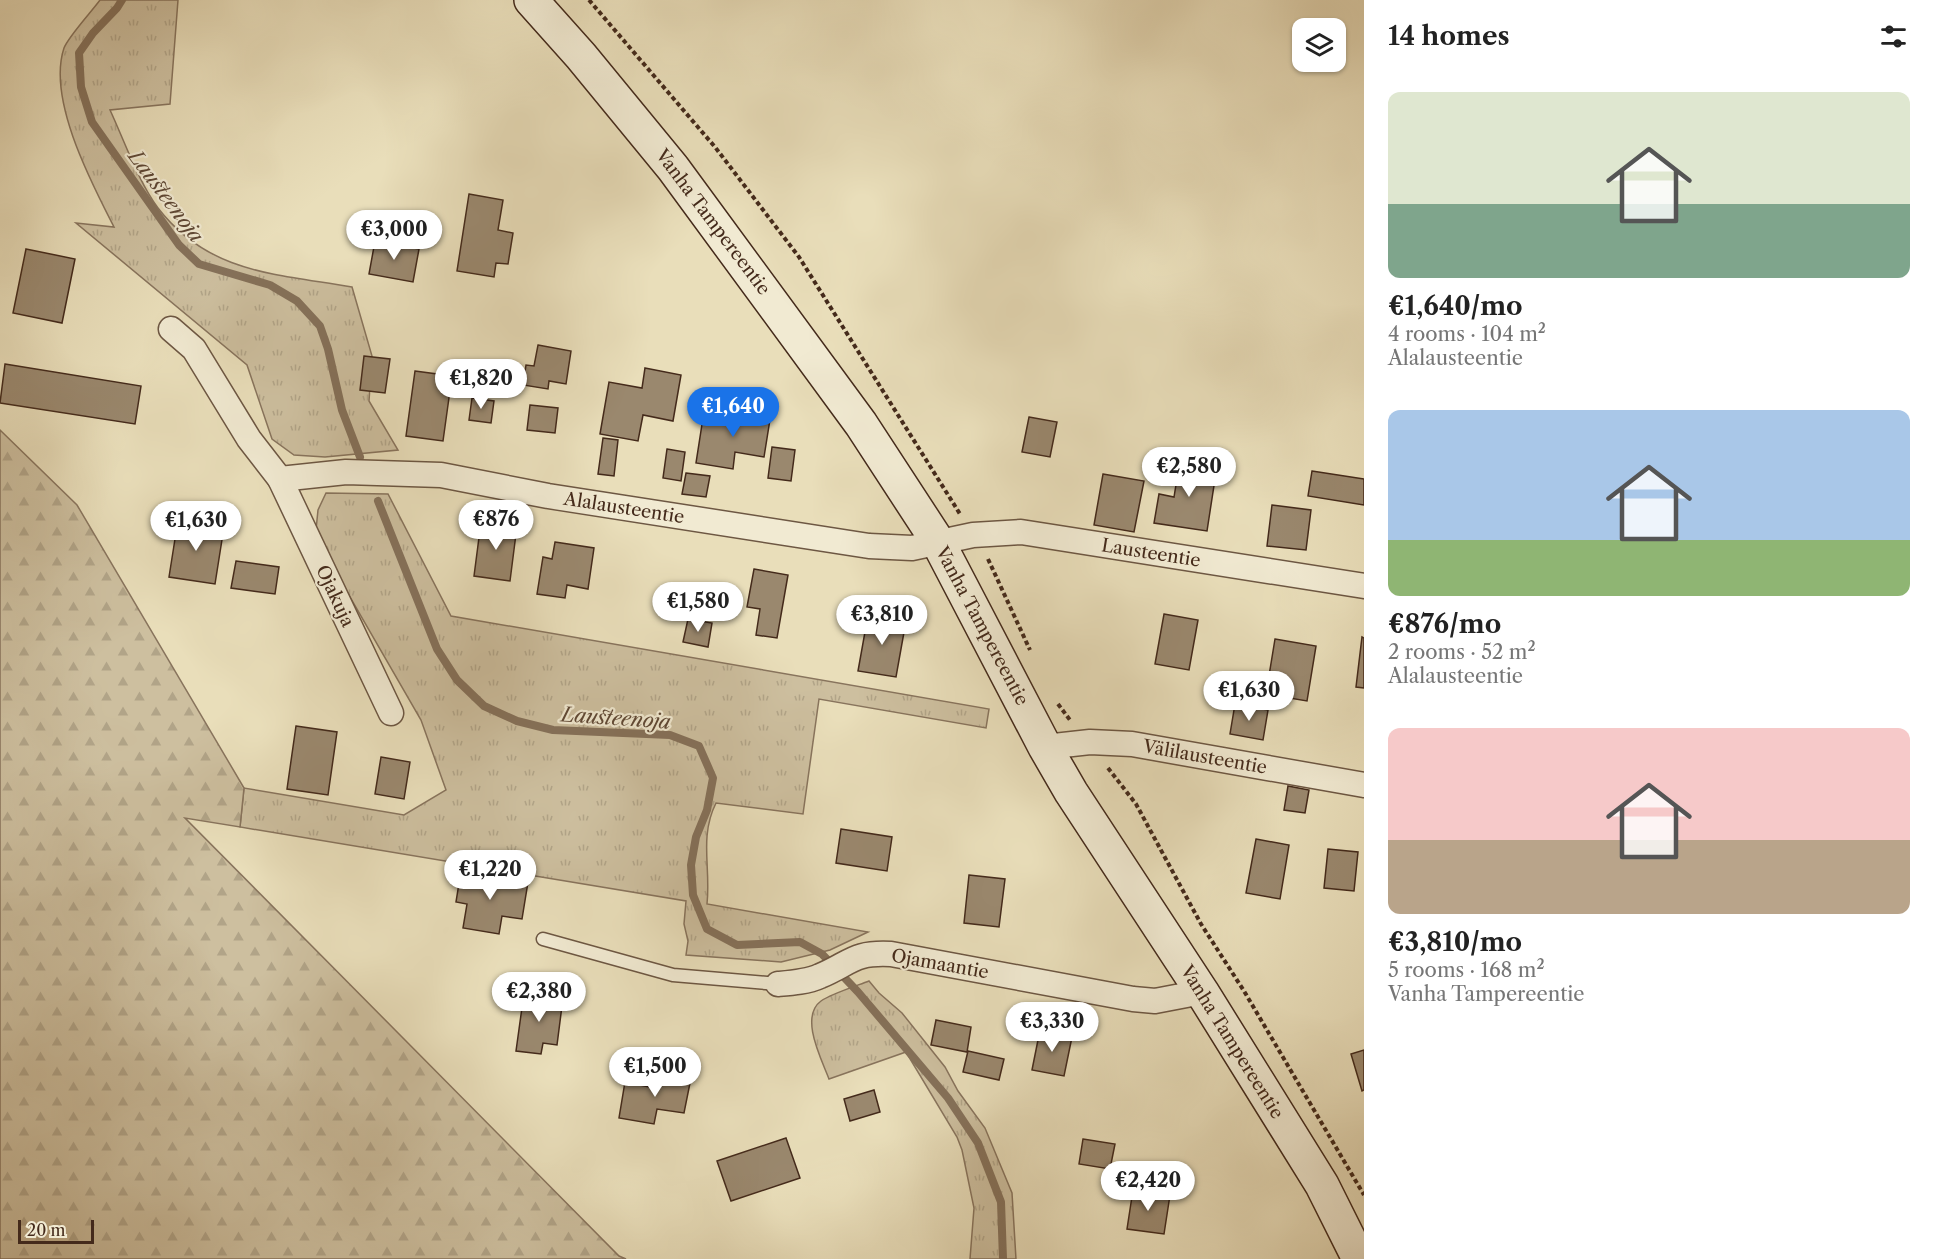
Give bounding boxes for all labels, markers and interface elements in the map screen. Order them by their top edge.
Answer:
map controls [1292,18,1346,72]
button: layers [1292,18,1346,72]
text: 14 homes [1388,20,1510,52]
icon: filters [1877,20,1910,53]
icon: home [1595,131,1703,239]
water label: Lausteenoja [122,143,209,247]
street label: Vanha Tampereentie [650,144,775,299]
pin: €3,000 [345,210,443,261]
text: €3,000 [360,217,428,241]
text: €1,640/mo [1388,290,1523,322]
text: 4 rooms · 104 m² [1388,322,1546,346]
text: Alalausteentie [1388,346,1523,370]
pin: €1,820 [432,359,530,410]
text: €1,820 [449,366,513,390]
pin: €1,640 [684,387,782,438]
text: €1,640 [701,394,765,418]
pin: €2,580 [1140,447,1238,498]
icon: home [1595,449,1703,557]
text: €2,580 [1156,454,1222,478]
street label: Alalausteentie [561,487,686,528]
pin: €876 [460,500,532,551]
pin: €1,630 [147,501,245,552]
text: €876 [473,507,519,531]
text: €1,630 [164,508,228,532]
street label: Lausteentie [1100,534,1202,572]
street label: Vanha Tampereentie [930,542,1033,709]
street label: Ojakuja [311,562,359,631]
pin: €1,580 [649,582,747,633]
text: €1,580 [666,589,730,613]
pin: €3,810 [833,595,931,646]
text: €3,810 [850,602,914,626]
text: €876/mo [1388,608,1501,640]
text: 2 rooms · 52 m² [1388,640,1536,664]
text: Alalausteentie [1388,664,1523,688]
pin: €1,630 [1200,671,1298,722]
text: €1,630 [1217,678,1281,702]
water label: Lausteenoja [558,702,672,734]
street label: Välilausteentie [1140,735,1269,779]
icon: home [1595,767,1703,875]
pin: €1,220 [441,850,539,901]
text: €1,220 [458,857,522,881]
text: €3,810/mo [1388,926,1522,958]
street label: Ojamaantie [890,945,990,983]
text: 5 rooms · 168 m² [1388,958,1545,982]
street label: Vanha Tampereentie [1175,960,1288,1123]
pin: €2,380 [490,972,588,1023]
text: €2,380 [506,979,572,1003]
text: Vanha Tampereentie [1388,982,1585,1006]
pin: €3,330 [1003,1002,1101,1053]
text: €3,330 [1020,1009,1084,1033]
pin: €1,500 [606,1047,704,1098]
text: €1,500 [623,1054,687,1078]
pin: €2,420 [1099,1161,1197,1212]
text: €2,420 [1115,1168,1181,1192]
scale bar [18,1217,94,1244]
text: 20 m [27,1220,66,1240]

